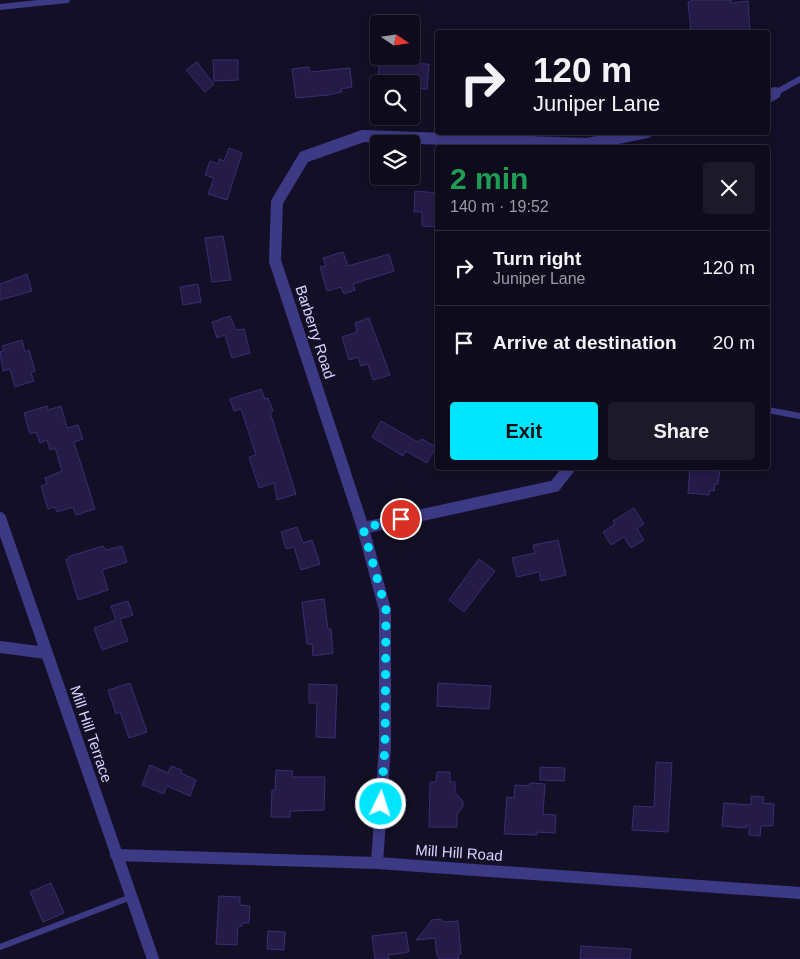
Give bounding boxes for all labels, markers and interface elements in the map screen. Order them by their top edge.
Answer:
north arrow [370,15,420,65]
map controls [370,15,420,185]
icon: right [450,50,515,115]
text: 120 m [533,50,632,89]
button: search [370,75,420,125]
text: Juniper Lane [533,91,660,116]
button: layers [370,135,420,185]
text: 2 min [450,162,528,195]
button: close [703,162,755,214]
text: 140 m · 19:52 [450,198,549,215]
text: Turn right [493,248,581,269]
icon: right [450,254,478,282]
text: 120 m [702,257,755,278]
text: Juniper Lane [493,270,586,287]
street label: Barberry Road [292,283,339,381]
icon: arrive [450,329,478,357]
text: Arrive at destination [493,332,677,353]
text: 20 m [713,332,755,353]
button: Exit [450,402,598,460]
button: Share [608,402,755,460]
pin [380,498,422,540]
icon: arrive [387,505,415,533]
street label: Mill Hill Terrace [67,683,116,785]
position arrow [354,777,406,829]
street label: Mill Hill Road [415,841,503,864]

